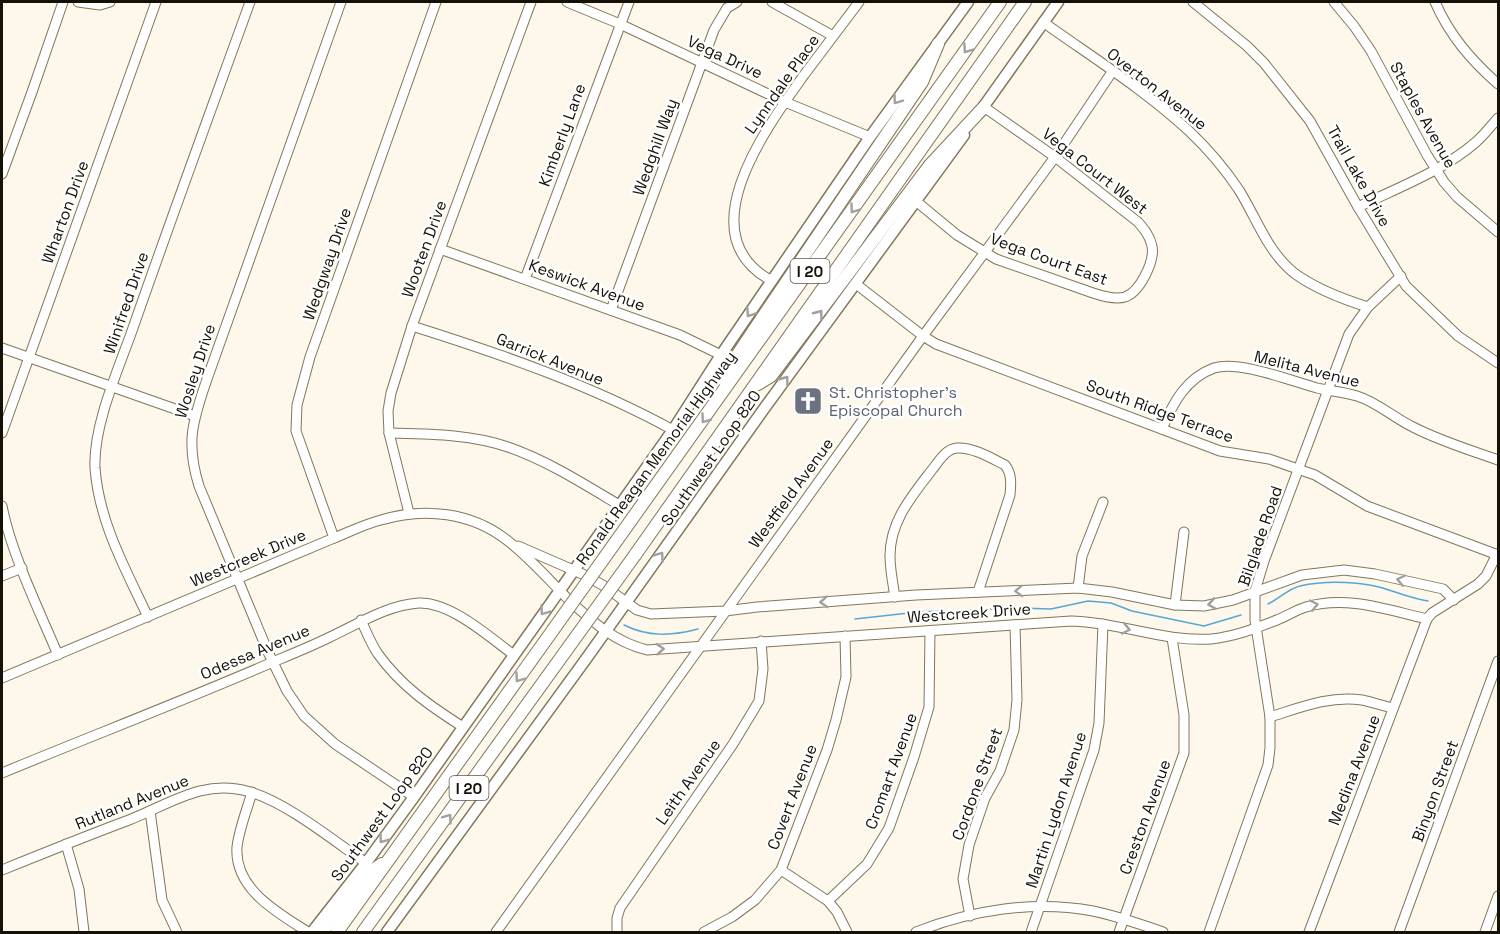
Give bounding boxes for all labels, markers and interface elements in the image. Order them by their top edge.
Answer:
street label: Vega Drive [684,30,766,84]
street label: Lynndale Place [740,30,824,138]
one-way arrow [963,43,974,54]
street label: Overton Avenue [1103,43,1211,135]
street label: Staples Avenue [1385,58,1461,172]
street label: Kimberly Lane [534,81,590,189]
one-way arrow [893,94,904,105]
street label: Wedghill Way [628,95,682,199]
street label: Trail Lake Drive [1322,121,1396,231]
street label: Vega Court West [1038,123,1152,219]
street label: Wharton Drive [37,158,93,266]
street label: Wooten Drive [397,197,451,301]
one-way arrow [850,202,861,213]
street label: Wedgway Drive [298,205,356,323]
street label: Vega Court East [987,228,1111,290]
street label: Winifred Drive [99,249,153,357]
street label: Keswick Avenue [526,254,648,316]
road number: I 20 [790,259,830,283]
one-way arrow [746,306,757,317]
one-way arrow [812,310,823,321]
street label: Wosley Drive [170,321,220,421]
street label: Garrick Avenue [493,328,607,390]
street label: Melita Avenue [1252,346,1362,392]
street label: Ronald Reagan Memorial Highway [571,347,741,569]
one-way arrow [778,375,789,386]
street label: South Ridge Terrace [1083,375,1237,447]
place label: St. Christopher's Episcopal Church [829,382,963,421]
church icon: St. Christopher's Episcopal Church [792,385,824,417]
street label: Southwest Loop 820 [656,386,766,530]
one-way arrow [701,412,712,423]
street label: Westfield Avenue [744,434,838,552]
street label: Bilglade Road [1233,483,1287,589]
street label: Westcreek Drive [187,524,309,592]
one-way arrow [653,551,664,562]
one-way arrow [1396,574,1406,587]
one-way arrow [1014,585,1023,597]
one-way arrow [820,596,829,609]
street label: Westcreek Drive [906,598,1032,628]
one-way arrow [1207,598,1217,610]
one-way arrow [1309,600,1319,613]
one-way arrow [540,605,551,616]
street label: Odessa Avenue [197,619,313,685]
one-way arrow [1121,621,1131,634]
one-way arrow [655,643,664,656]
one-way arrow [516,671,527,682]
street label: Cromart Avenue [860,710,922,832]
street label: Medina Avenue [1323,712,1385,828]
street label: Cordone Street [947,725,1007,843]
street label: Martin Lydon Avenue [1021,729,1091,891]
street label: Leith Avenue [651,735,725,829]
street label: Binyon Street [1407,737,1463,845]
street label: Covert Avenue [762,741,822,853]
street label: Southwest Loop 820 [326,743,438,885]
street label: Creston Avenue [1114,757,1176,877]
street label: Rutland Avenue [72,770,192,834]
road number: I 20 [450,776,488,800]
one-way arrow [441,813,452,824]
one-way arrow [379,833,390,844]

